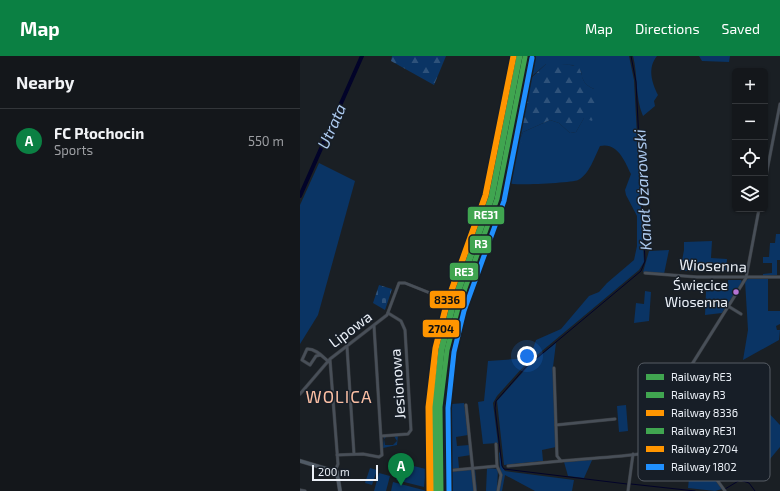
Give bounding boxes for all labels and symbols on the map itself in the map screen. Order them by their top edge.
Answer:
water label: Utrata [313,101,349,151]
water label: Kanał Ożarowski [629,129,655,251]
line badge: RE31 [467,206,505,225]
text: RE31 [474,208,498,221]
line badge: R3 [469,235,492,254]
text: R3 [474,237,488,250]
street label: Wiosenna [679,255,747,275]
line badge: RE3 [449,262,479,281]
text: RE3 [454,265,474,278]
place label: Święcice Wiosenna [665,276,728,310]
marker: Święcice Wiosenna [731,287,741,297]
line badge: 8336 [429,290,466,309]
text: 8336 [434,293,460,306]
street label: Lipowa [325,307,375,351]
line badge: 2704 [422,319,460,338]
text: 2704 [428,322,454,335]
your location [517,346,537,366]
street label: Jesionowa [386,348,408,420]
legend [638,363,770,481]
text: Railway RE3 [671,370,732,383]
district label: WOLICA [306,386,372,406]
text: Railway R3 [671,388,726,401]
text: Railway 8336 [671,406,738,419]
text: Railway RE31 [671,424,736,437]
text: Railway 2704 [671,442,738,455]
pin: A [388,453,414,486]
text: Railway 1802 [671,460,737,473]
scale bar [312,463,378,482]

